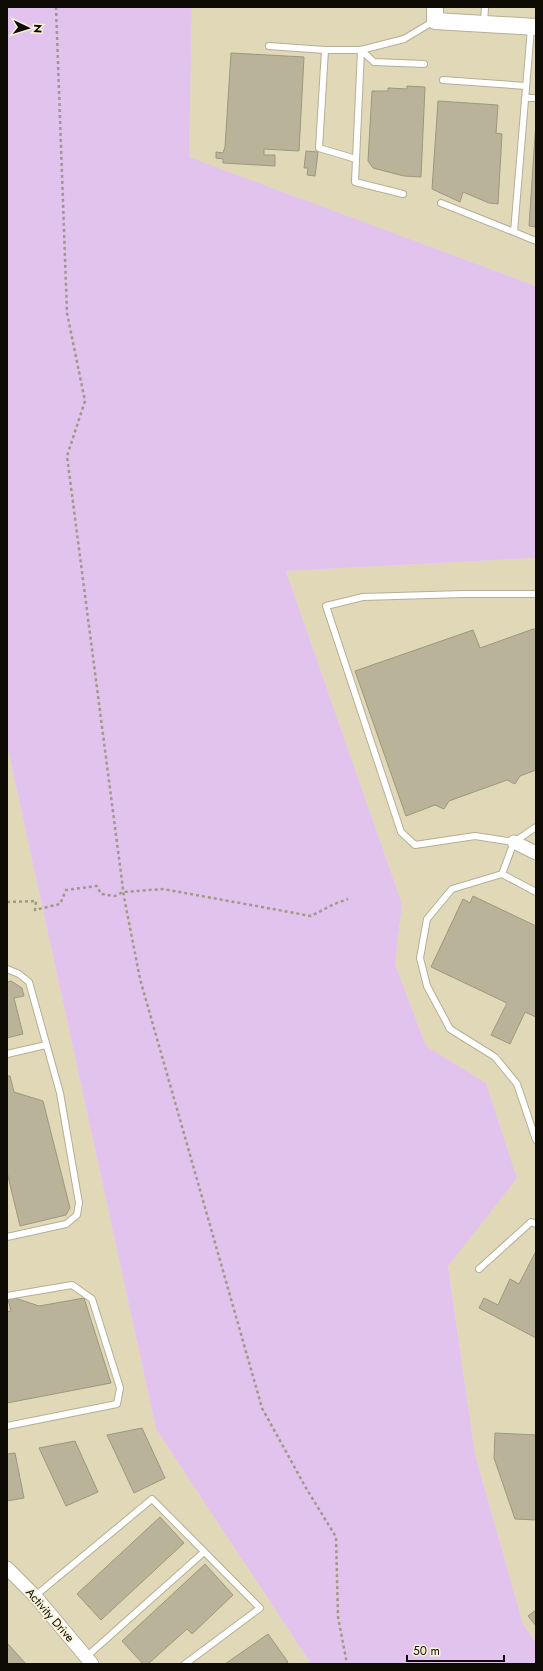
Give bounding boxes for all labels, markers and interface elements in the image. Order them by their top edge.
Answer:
north arrow [8,8,48,48]
text: N [30,24,46,34]
street label: Activity Drive [21,1584,79,1646]
scale bar [407,1637,504,1663]
text: 50 m [413,1642,440,1660]

